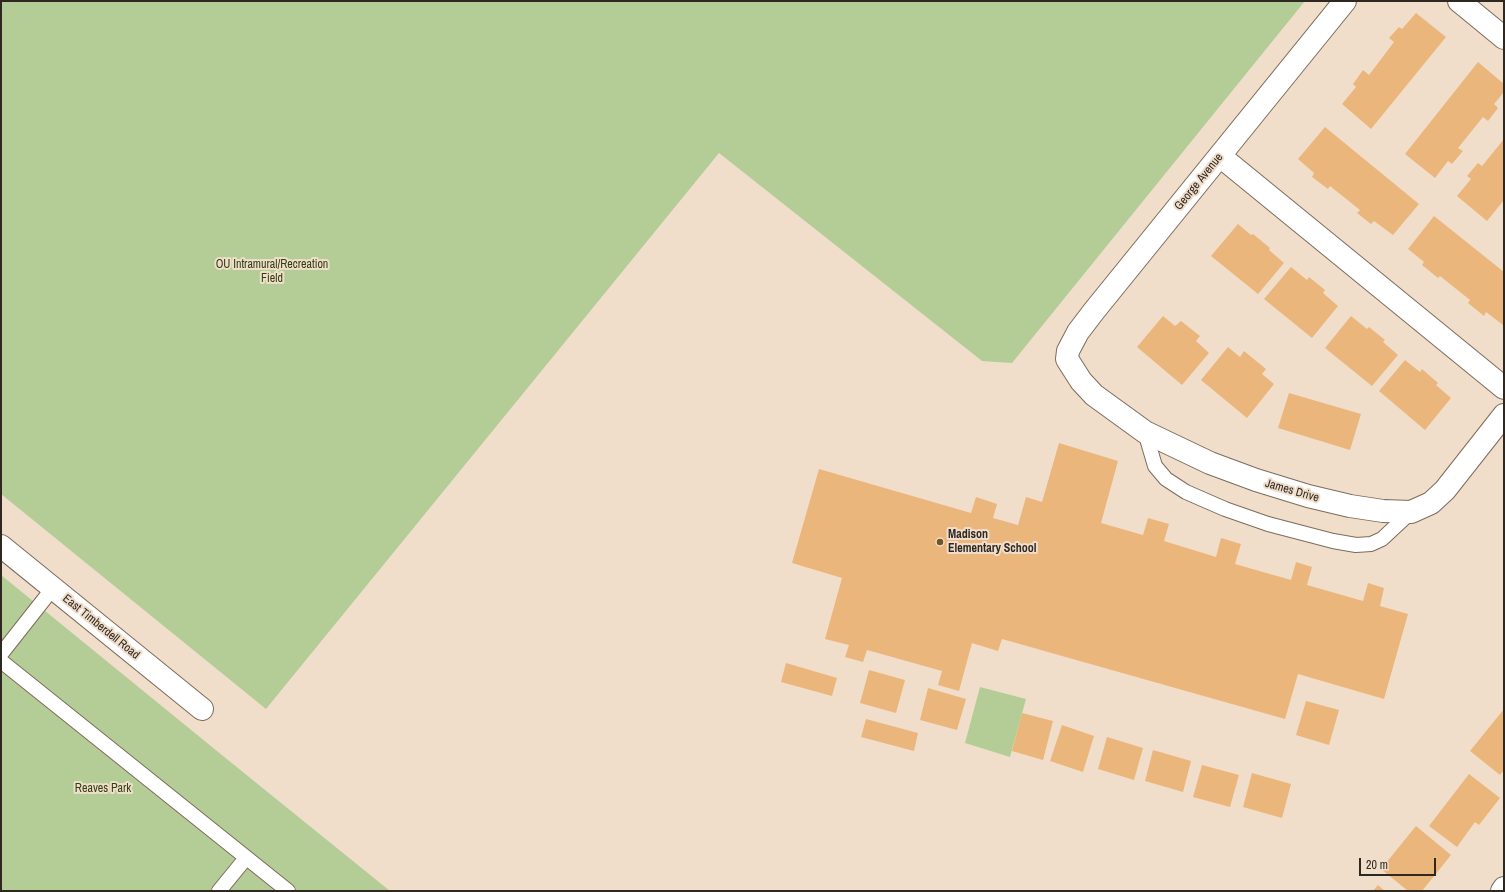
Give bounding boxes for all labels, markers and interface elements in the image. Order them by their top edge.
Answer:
street label: George Avenue [1172,151,1226,213]
park label: OU Intramural/Recreation Field [216,258,328,286]
street label: James Drive [1263,476,1321,506]
place label: Madison Elementary School [948,528,1037,556]
marker: Madison Elementary School [935,537,945,547]
street label: East Timberdell Road [60,592,142,662]
park label: Reaves Park [75,782,131,796]
scale bar [1361,850,1438,876]
text: 20 m [1366,857,1388,873]

